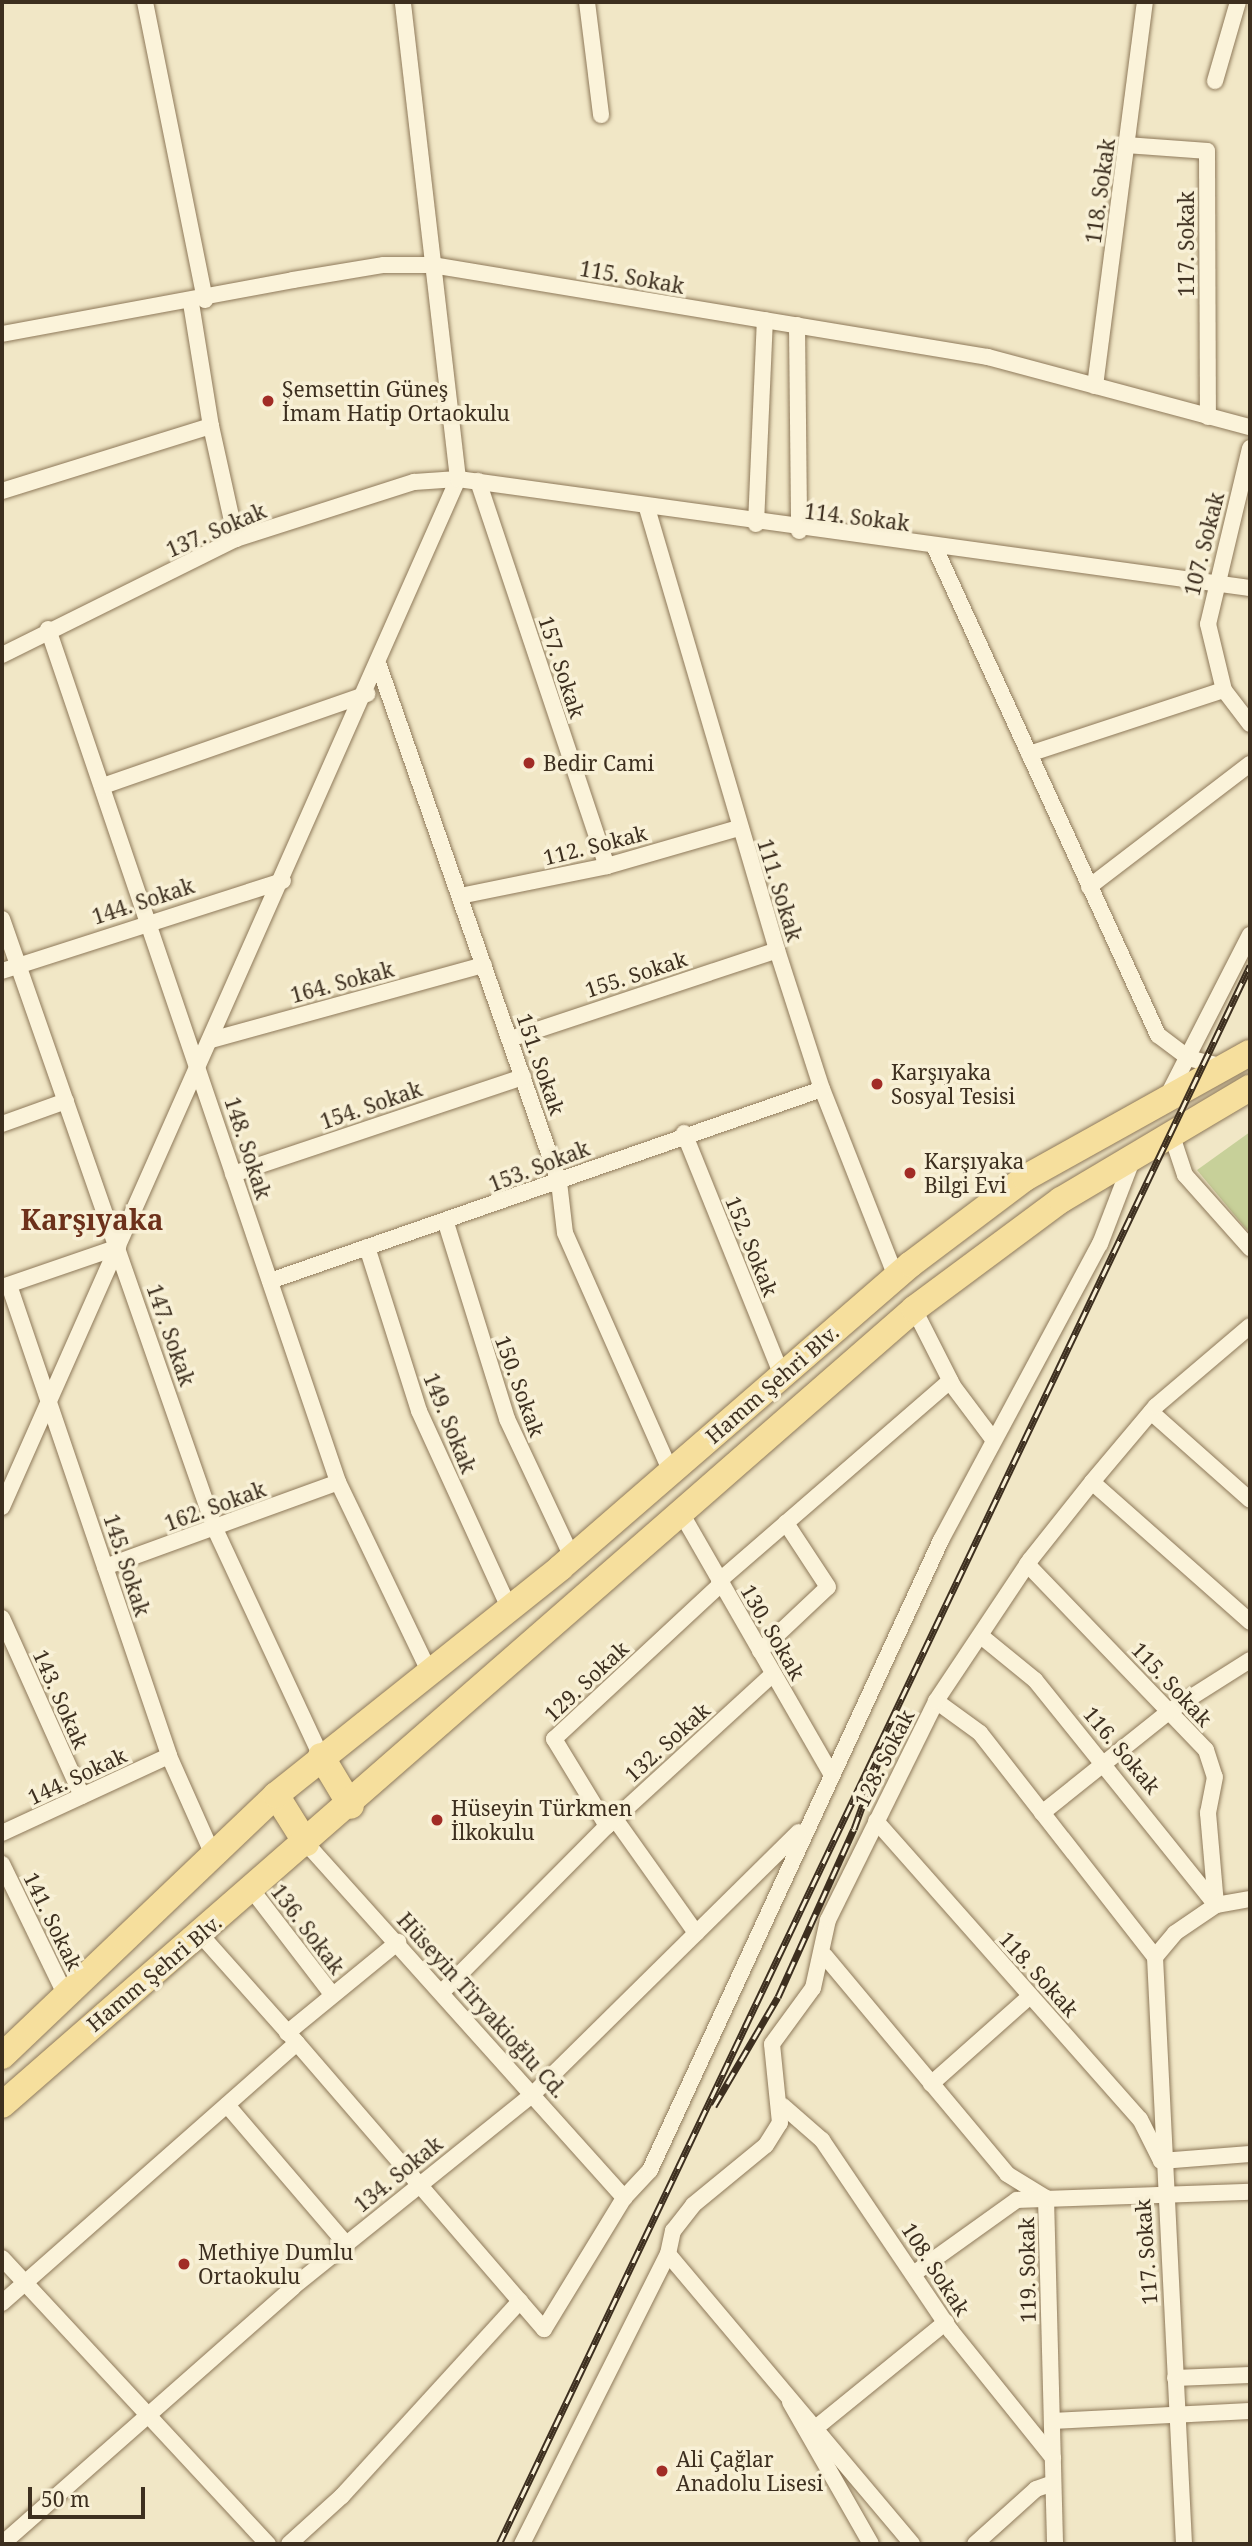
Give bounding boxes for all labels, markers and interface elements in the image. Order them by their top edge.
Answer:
street label: 118. Sokak [1080,137,1120,245]
street label: 117. Sokak [1173,191,1199,297]
street label: 115. Sokak [578,255,686,299]
place label: Şemsettin Güneş İmam Hatip Ortaokulu [282,376,510,426]
marker: Şemsettin Güneş İmam Hatip Ortaokulu [260,393,276,409]
street label: 107. Sokak [1179,490,1229,598]
street label: 137. Sokak [162,498,270,562]
street label: 114. Sokak [803,498,911,536]
street label: 157. Sokak [534,613,590,721]
place label: Bedir Cami [543,750,654,776]
marker: Bedir Cami [521,755,537,771]
street label: 112. Sokak [541,820,649,870]
street label: 111. Sokak [752,836,808,944]
street label: 144. Sokak [89,873,197,929]
street label: 155. Sokak [582,946,690,1002]
street label: 164. Sokak [288,956,396,1008]
street label: 151. Sokak [512,1010,570,1118]
place label: Karşıyaka Sosyal Tesisi [891,1059,1015,1109]
street label: 154. Sokak [317,1076,425,1134]
marker: Karşıyaka Sosyal Tesisi [869,1076,885,1092]
street label: 148. Sokak [220,1094,276,1202]
street label: 153. Sokak [485,1135,593,1197]
place label: Karşıyaka Bilgi Evi [924,1148,1024,1198]
marker: Karşıyaka Bilgi Evi [902,1165,918,1181]
street label: 152. Sokak [720,1192,784,1300]
district label: Karşıyaka [21,1202,163,1236]
street label: 147. Sokak [142,1281,200,1389]
street label: Hamm Şehri Blv. [700,1319,844,1449]
street label: 150. Sokak [490,1332,550,1440]
street label: 149. Sokak [418,1369,482,1477]
street label: 162. Sokak [161,1476,269,1536]
street label: 145. Sokak [99,1511,155,1619]
street label: 130. Sokak [736,1580,810,1684]
street label: 129. Sokak [539,1636,633,1726]
street label: 115. Sokak [1127,1637,1217,1731]
street label: 143. Sokak [28,1646,94,1752]
street label: 132. Sokak [619,1697,715,1787]
street label: 116. Sokak [1078,1701,1166,1799]
street label: 128. Sokak [849,1705,919,1811]
street label: 144. Sokak [24,1742,130,1810]
place label: Hüseyin Türkmen İlkokulu [451,1795,632,1845]
marker: Hüseyin Türkmen İlkokulu [429,1812,445,1828]
street label: 141. Sokak [18,1868,88,1974]
street label: 136. Sokak [266,1879,350,1979]
street label: Hüseyin Tiryakioğlu Cd. [392,1907,572,2103]
street label: Hamm Şehri Blv. [82,1909,226,2037]
street label: 118. Sokak [994,1926,1084,2022]
street label: 134. Sokak [349,2131,447,2217]
street label: 117. Sokak [1130,2198,1162,2306]
street label: 119. Sokak [1013,2217,1041,2323]
street label: 108. Sokak [897,2218,975,2320]
place label: Methiye Dumlu Ortaokulu [198,2239,353,2289]
marker: Methiye Dumlu Ortaokulu [176,2256,192,2272]
place label: Ali Çağlar Anadolu Lisesi [676,2446,823,2496]
marker: Ali Çağlar Anadolu Lisesi [654,2463,670,2479]
scale bar [32,2472,149,2516]
text: 50 m [41,2485,90,2513]

